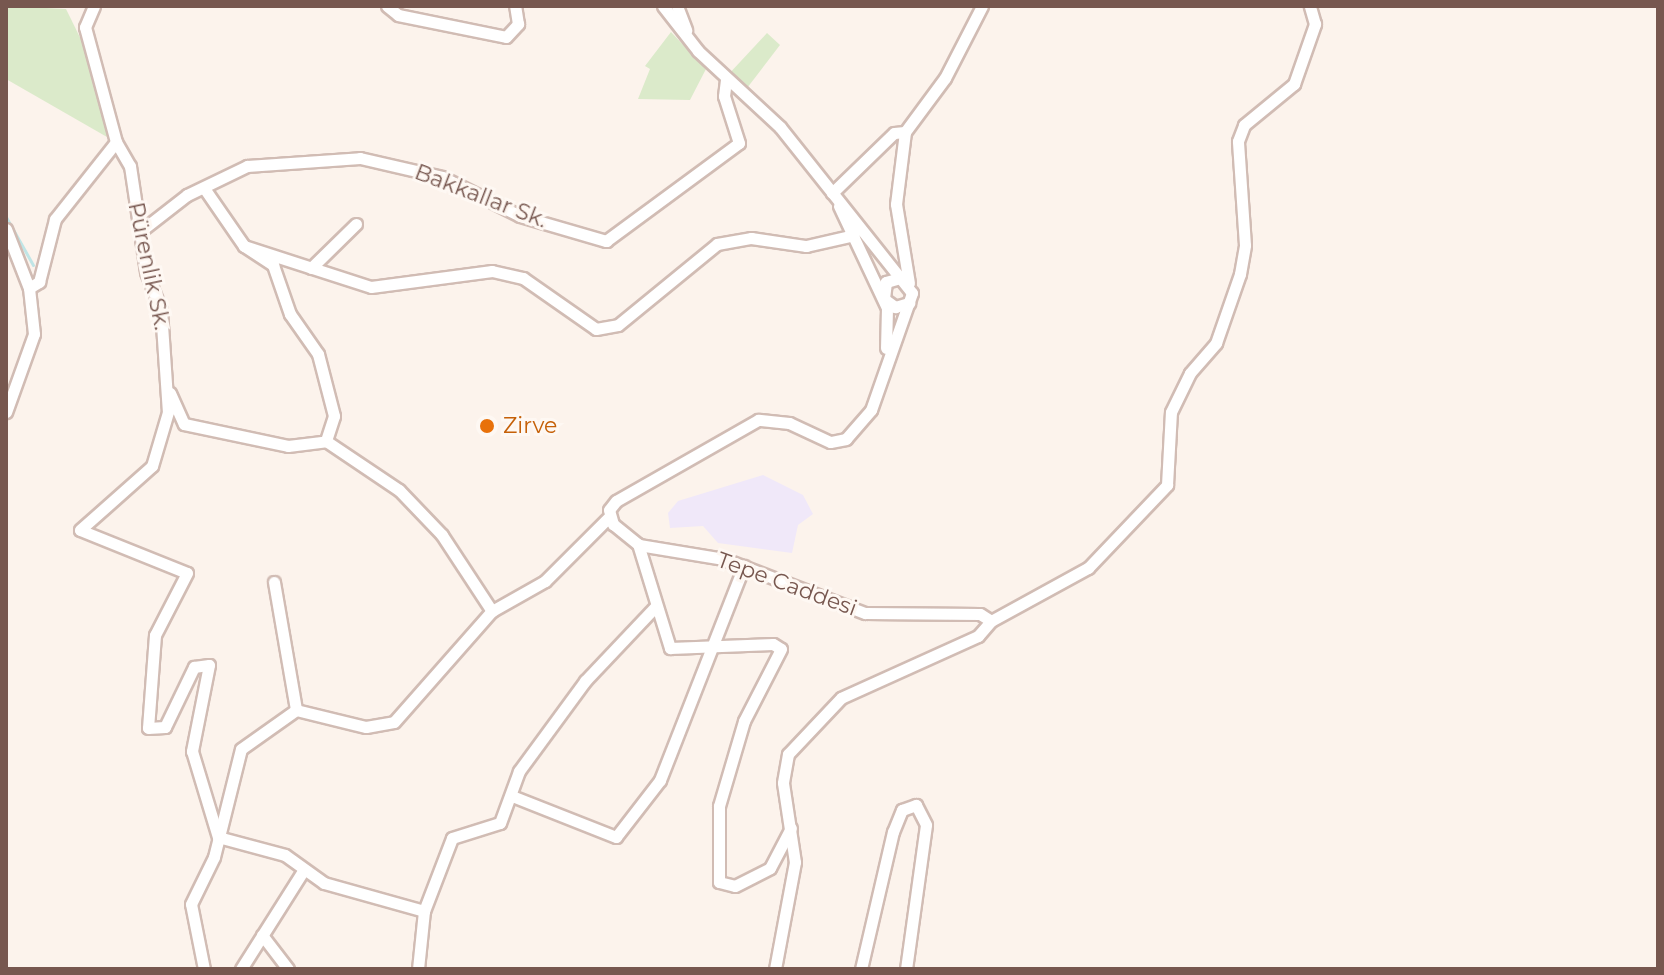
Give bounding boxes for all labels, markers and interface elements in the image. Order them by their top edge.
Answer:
street label: Bakkallar Sk. [411,159,551,233]
street label: Pürenlik Sk. [123,200,175,332]
place label: Zirve [503,413,557,439]
marker: Zirve [478,417,496,435]
street label: Tepe Caddesi [713,546,861,622]

